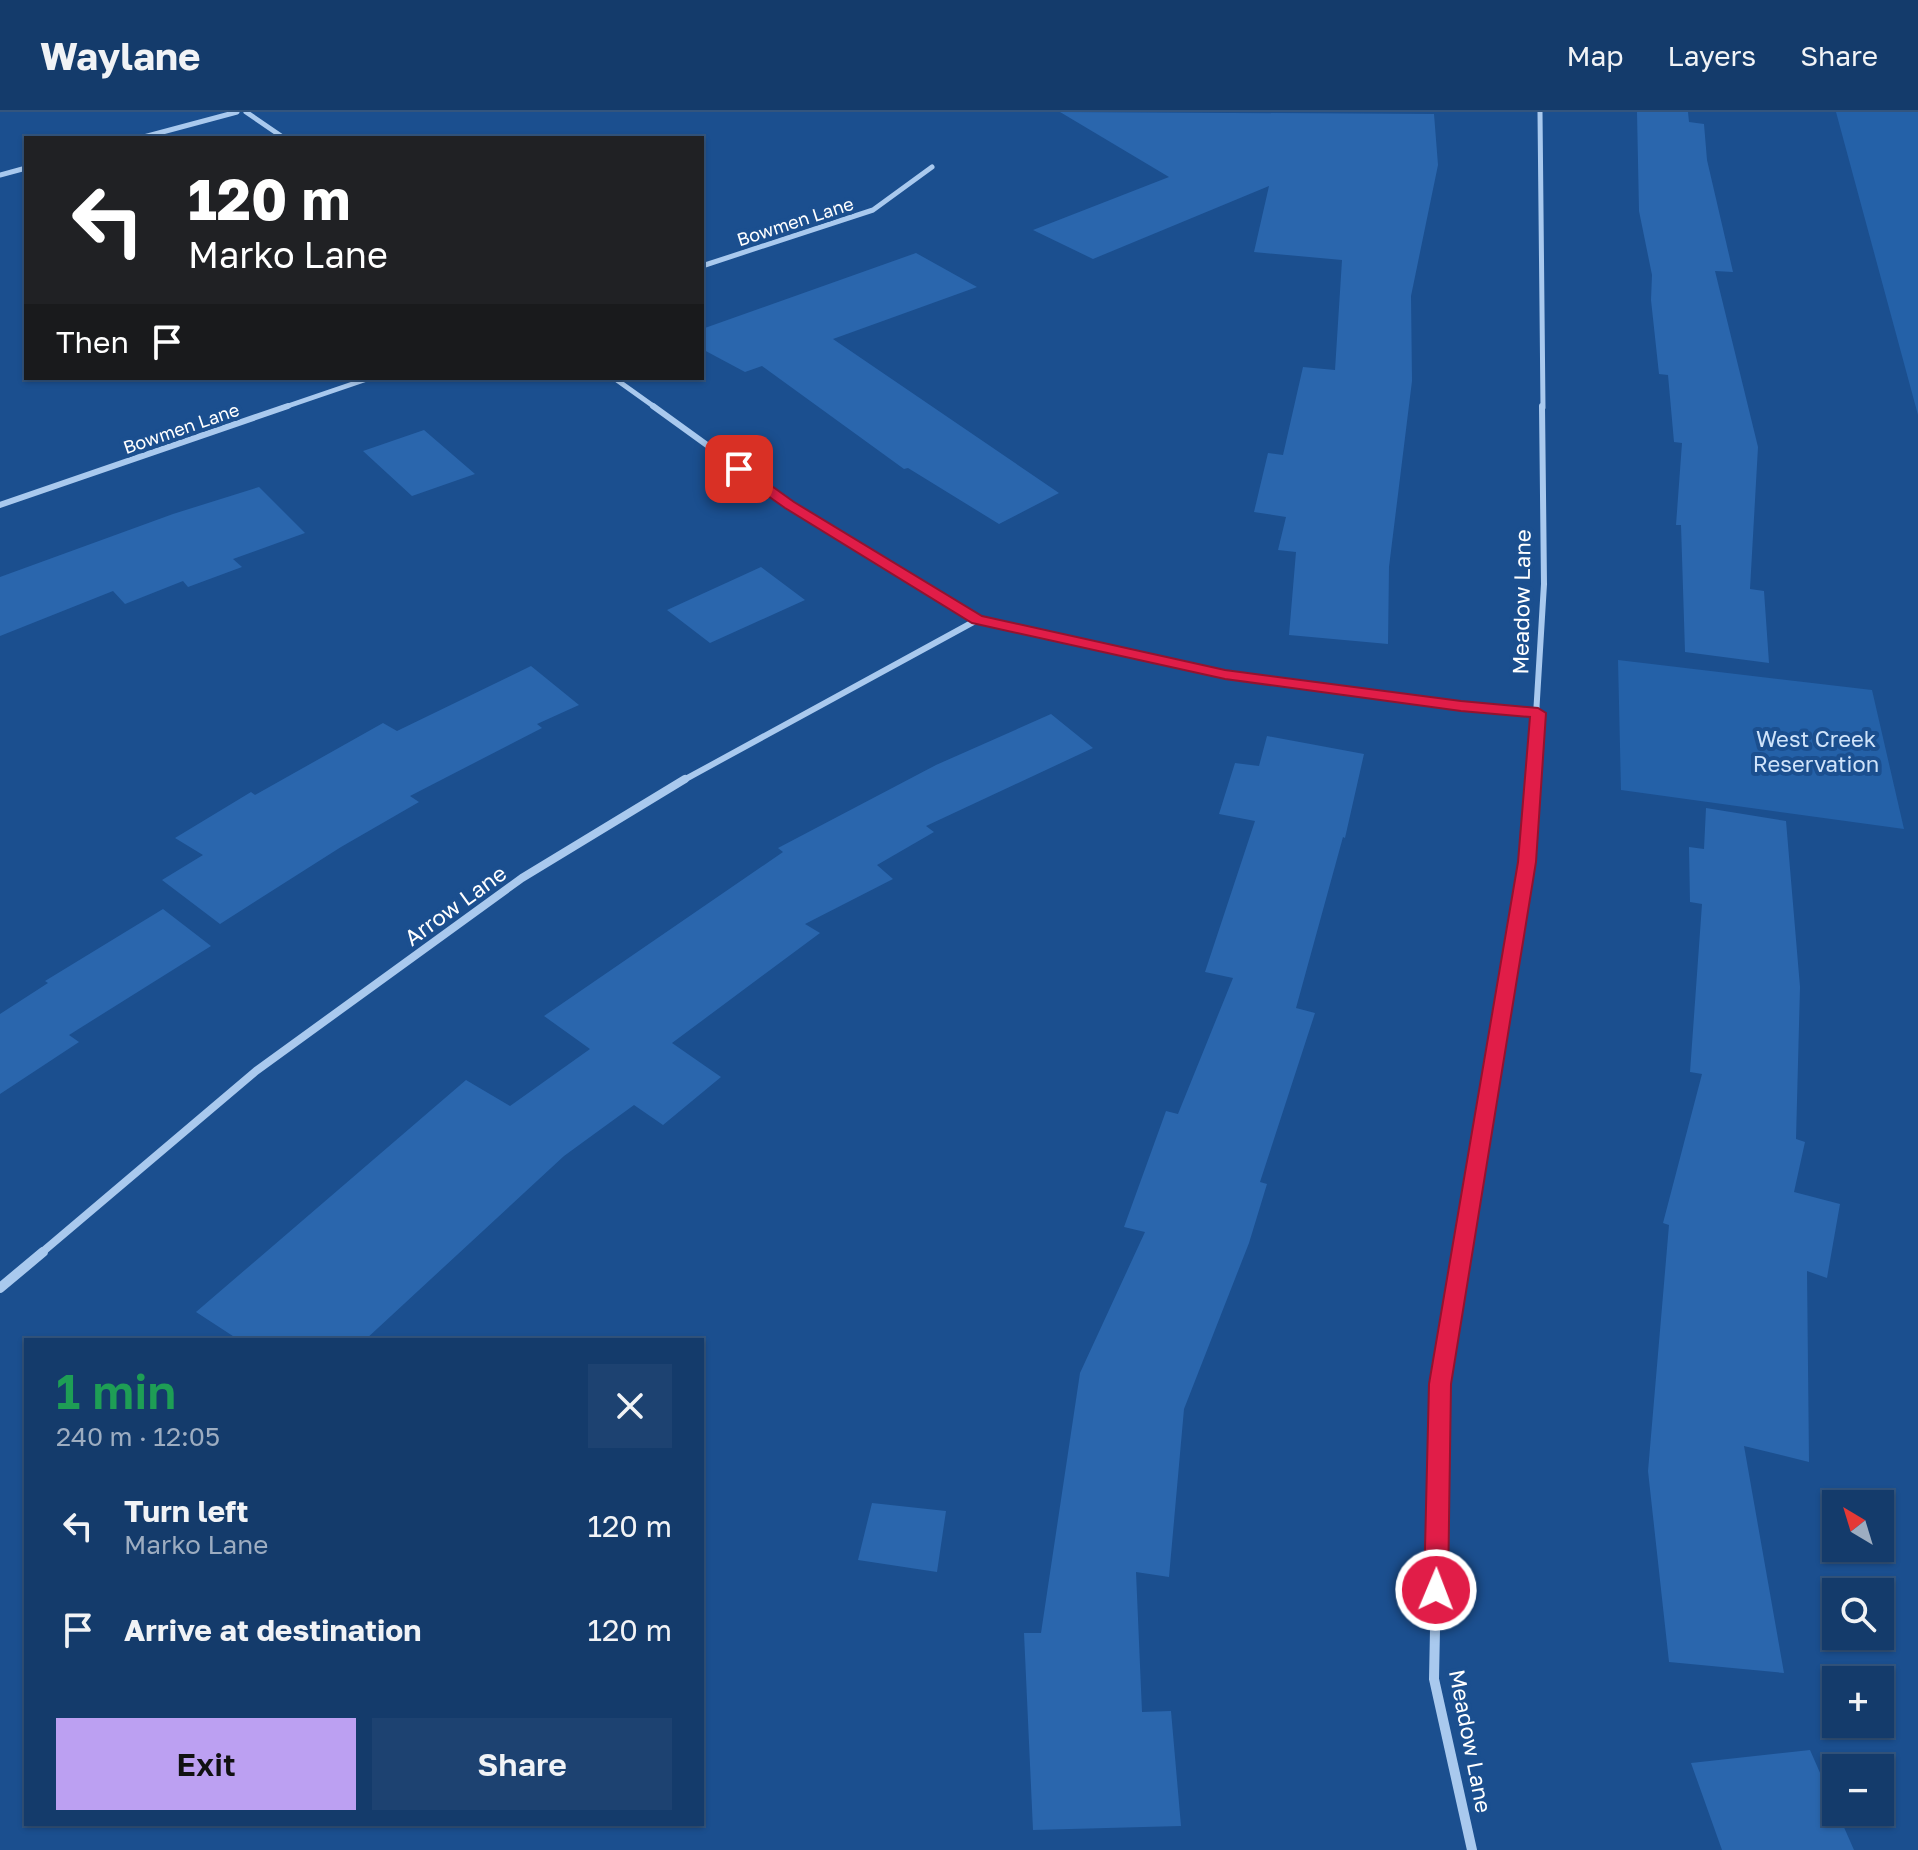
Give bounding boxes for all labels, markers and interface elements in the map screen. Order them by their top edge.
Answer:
text: Waylane [40,33,201,78]
text: Map [1566,39,1624,72]
text: Layers [1668,39,1756,72]
text: Share [1800,39,1878,72]
text: 120 m [188,165,350,232]
icon: left [56,168,160,272]
street label: Bowmen Lane [734,192,856,250]
text: Marko Lane [188,233,388,276]
icon: arrive [145,320,189,364]
text: Then [56,324,129,360]
street label: Bowmen Lane [120,398,242,458]
pin [705,435,773,503]
icon: arrive [717,447,761,491]
street label: Meadow Lane [1506,529,1536,675]
park label: West Creek Reservation [1753,725,1879,777]
street label: Arrow Lane [399,859,511,951]
text: 1 min [56,1362,176,1420]
button: close [588,1364,672,1448]
text: 240 m · 12:05 [56,1421,220,1452]
north arrow [1822,1490,1894,1562]
map controls [1822,1490,1894,1826]
text: Turn left [124,1493,249,1529]
icon: left [56,1504,100,1548]
text: 120 m [587,1508,672,1544]
text: Marko Lane [124,1529,268,1560]
position arrow [1394,1548,1478,1632]
button: search [1822,1578,1894,1650]
icon: arrive [56,1608,100,1652]
text: Arrive at destination [124,1612,421,1648]
text: 120 m [587,1612,672,1648]
button: + [1822,1666,1894,1738]
street label: Meadow Lane [1444,1667,1498,1815]
button: Exit [56,1718,356,1810]
button: Share [372,1718,672,1810]
button: − [1822,1754,1894,1826]

